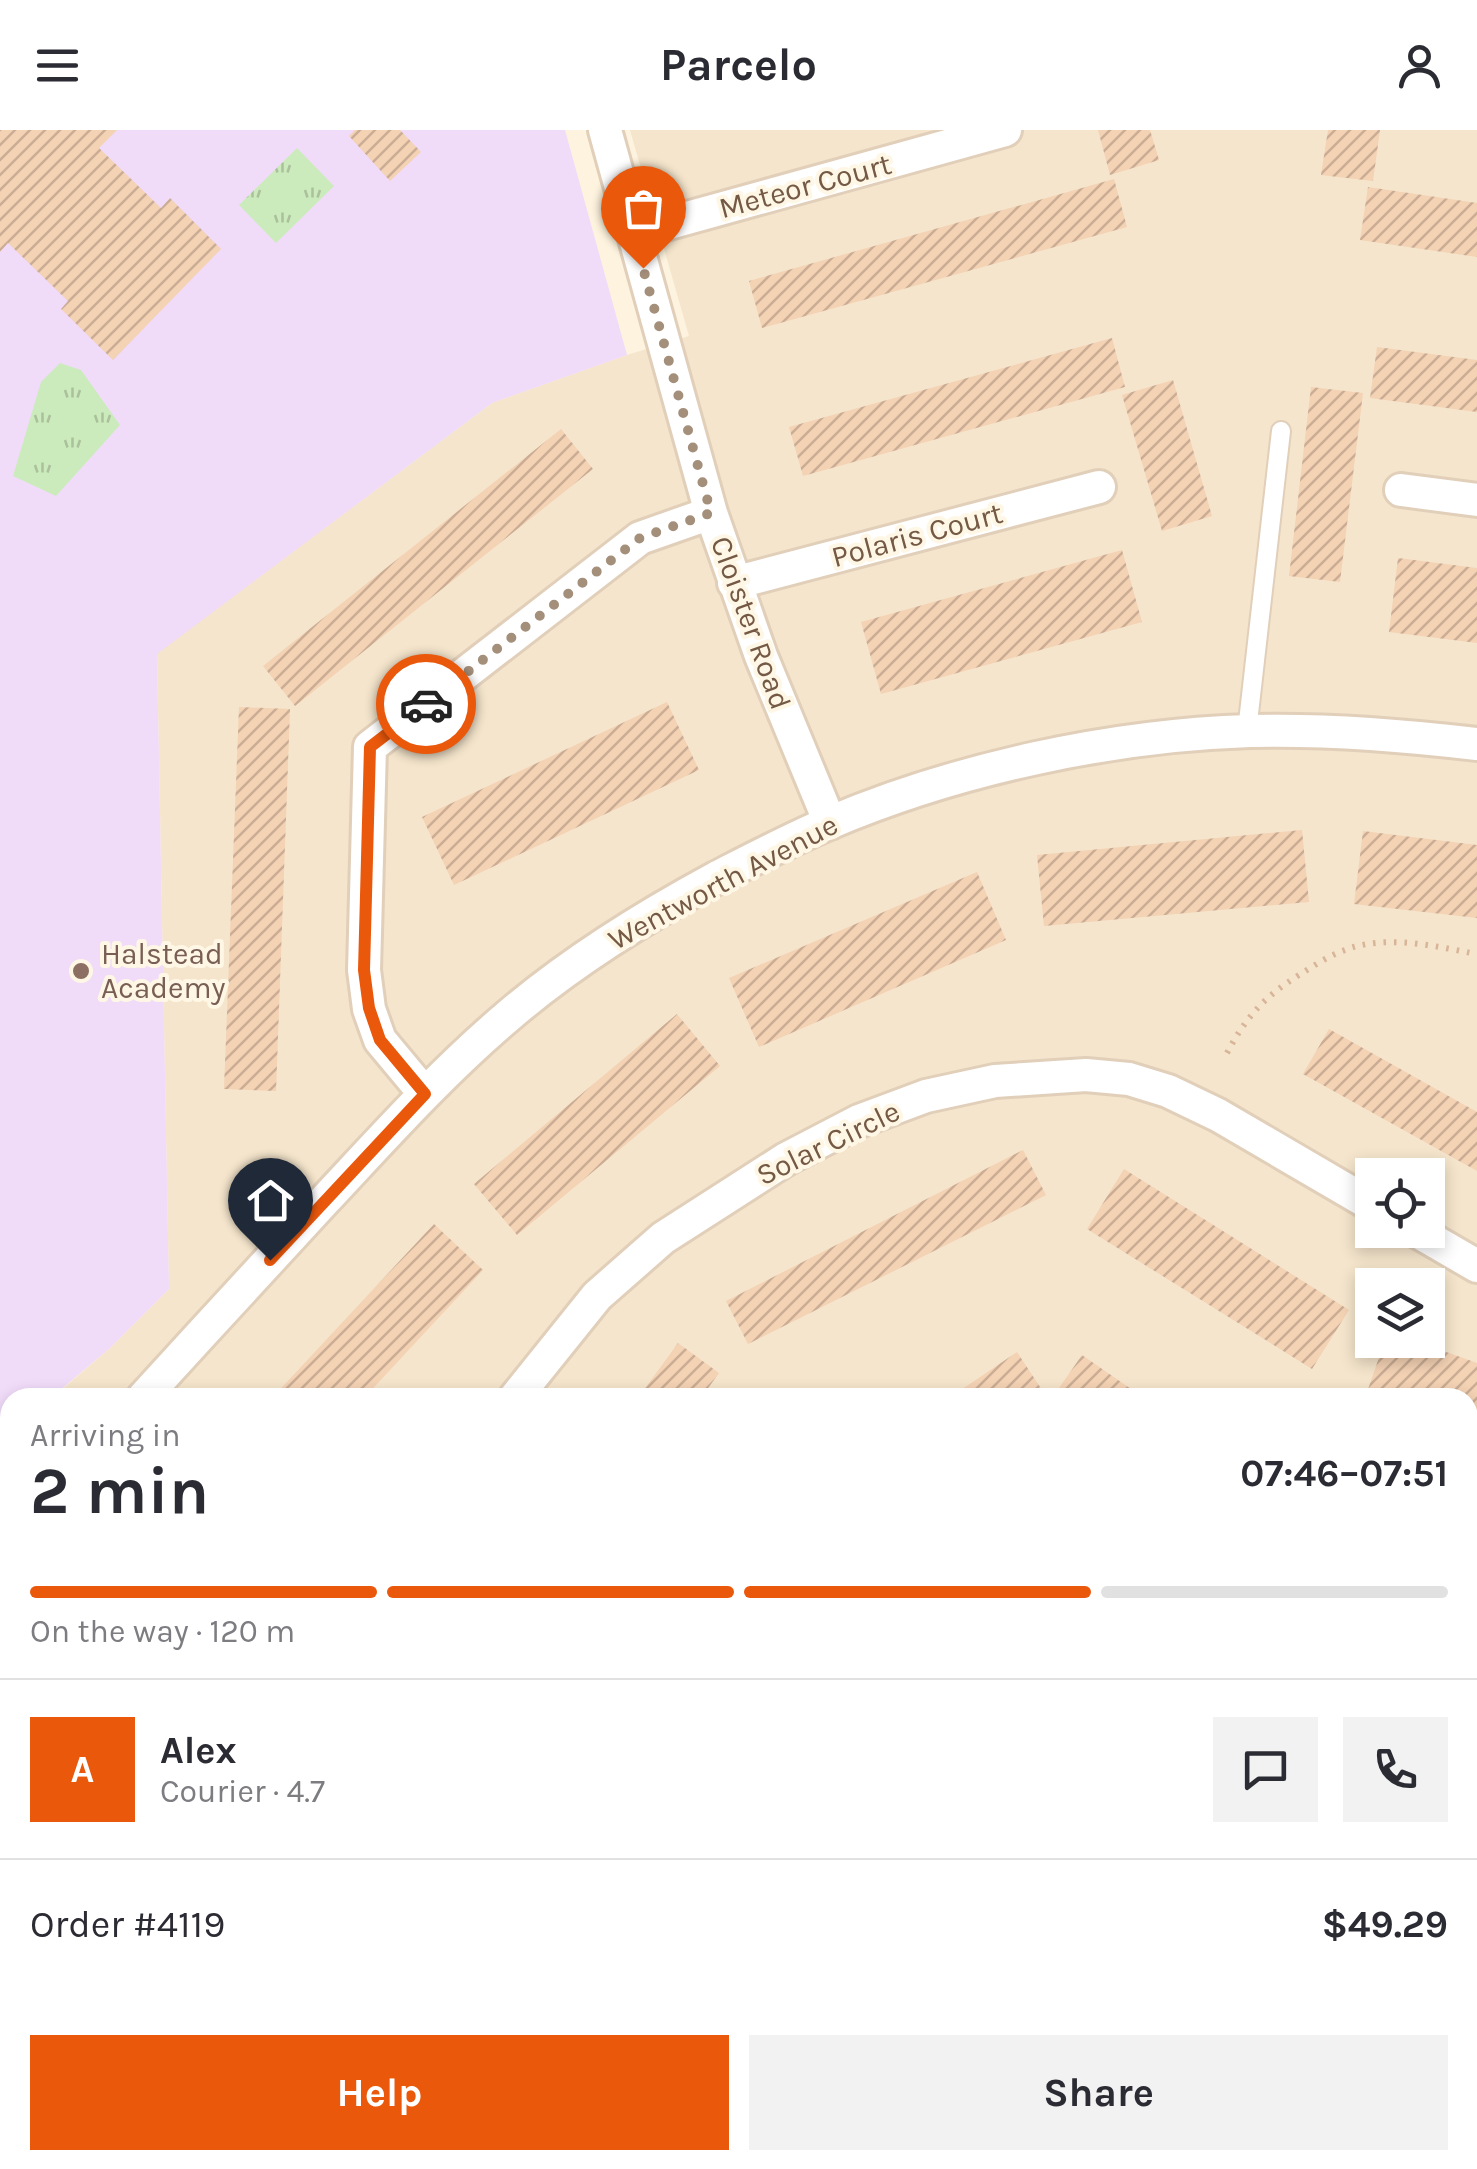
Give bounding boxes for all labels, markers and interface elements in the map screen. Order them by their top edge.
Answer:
icon: menu [30,38,85,93]
icon: person [1392,38,1447,93]
text: Parcelo [660,39,817,91]
street label: Meteor Court [715,146,895,226]
pin [601,166,686,269]
icon: bag [616,181,671,236]
street label: Polaris Court [827,495,1007,575]
street label: Cloister Road [703,532,799,714]
courier [376,654,476,754]
icon: car [399,677,454,732]
street label: Wentworth Avenue [602,806,844,958]
place label: Halstead Academy [101,936,225,1006]
marker: Halstead Academy [70,960,92,982]
street label: Solar Circle [751,1093,905,1193]
pin [228,1158,313,1261]
map controls [1355,1158,1445,1358]
button: locate [1355,1158,1445,1248]
icon: home [243,1173,298,1228]
button: layers [1355,1268,1445,1358]
text: Arriving in [30,1417,181,1454]
text: 07:46–07:51 [1240,1451,1448,1496]
text: 2 min [30,1453,209,1529]
text: On the way · 120 m [30,1613,295,1650]
button: chat [1213,1717,1318,1822]
button: phone [1343,1717,1448,1822]
text: Alex [160,1728,237,1773]
text: A [71,1747,94,1792]
text: Courier · 4.7 [160,1773,325,1810]
text: Order #4119 [30,1902,225,1947]
text: $49.29 [1322,1902,1448,1947]
button: Help [30,2035,729,2150]
button: Share [749,2035,1448,2150]

